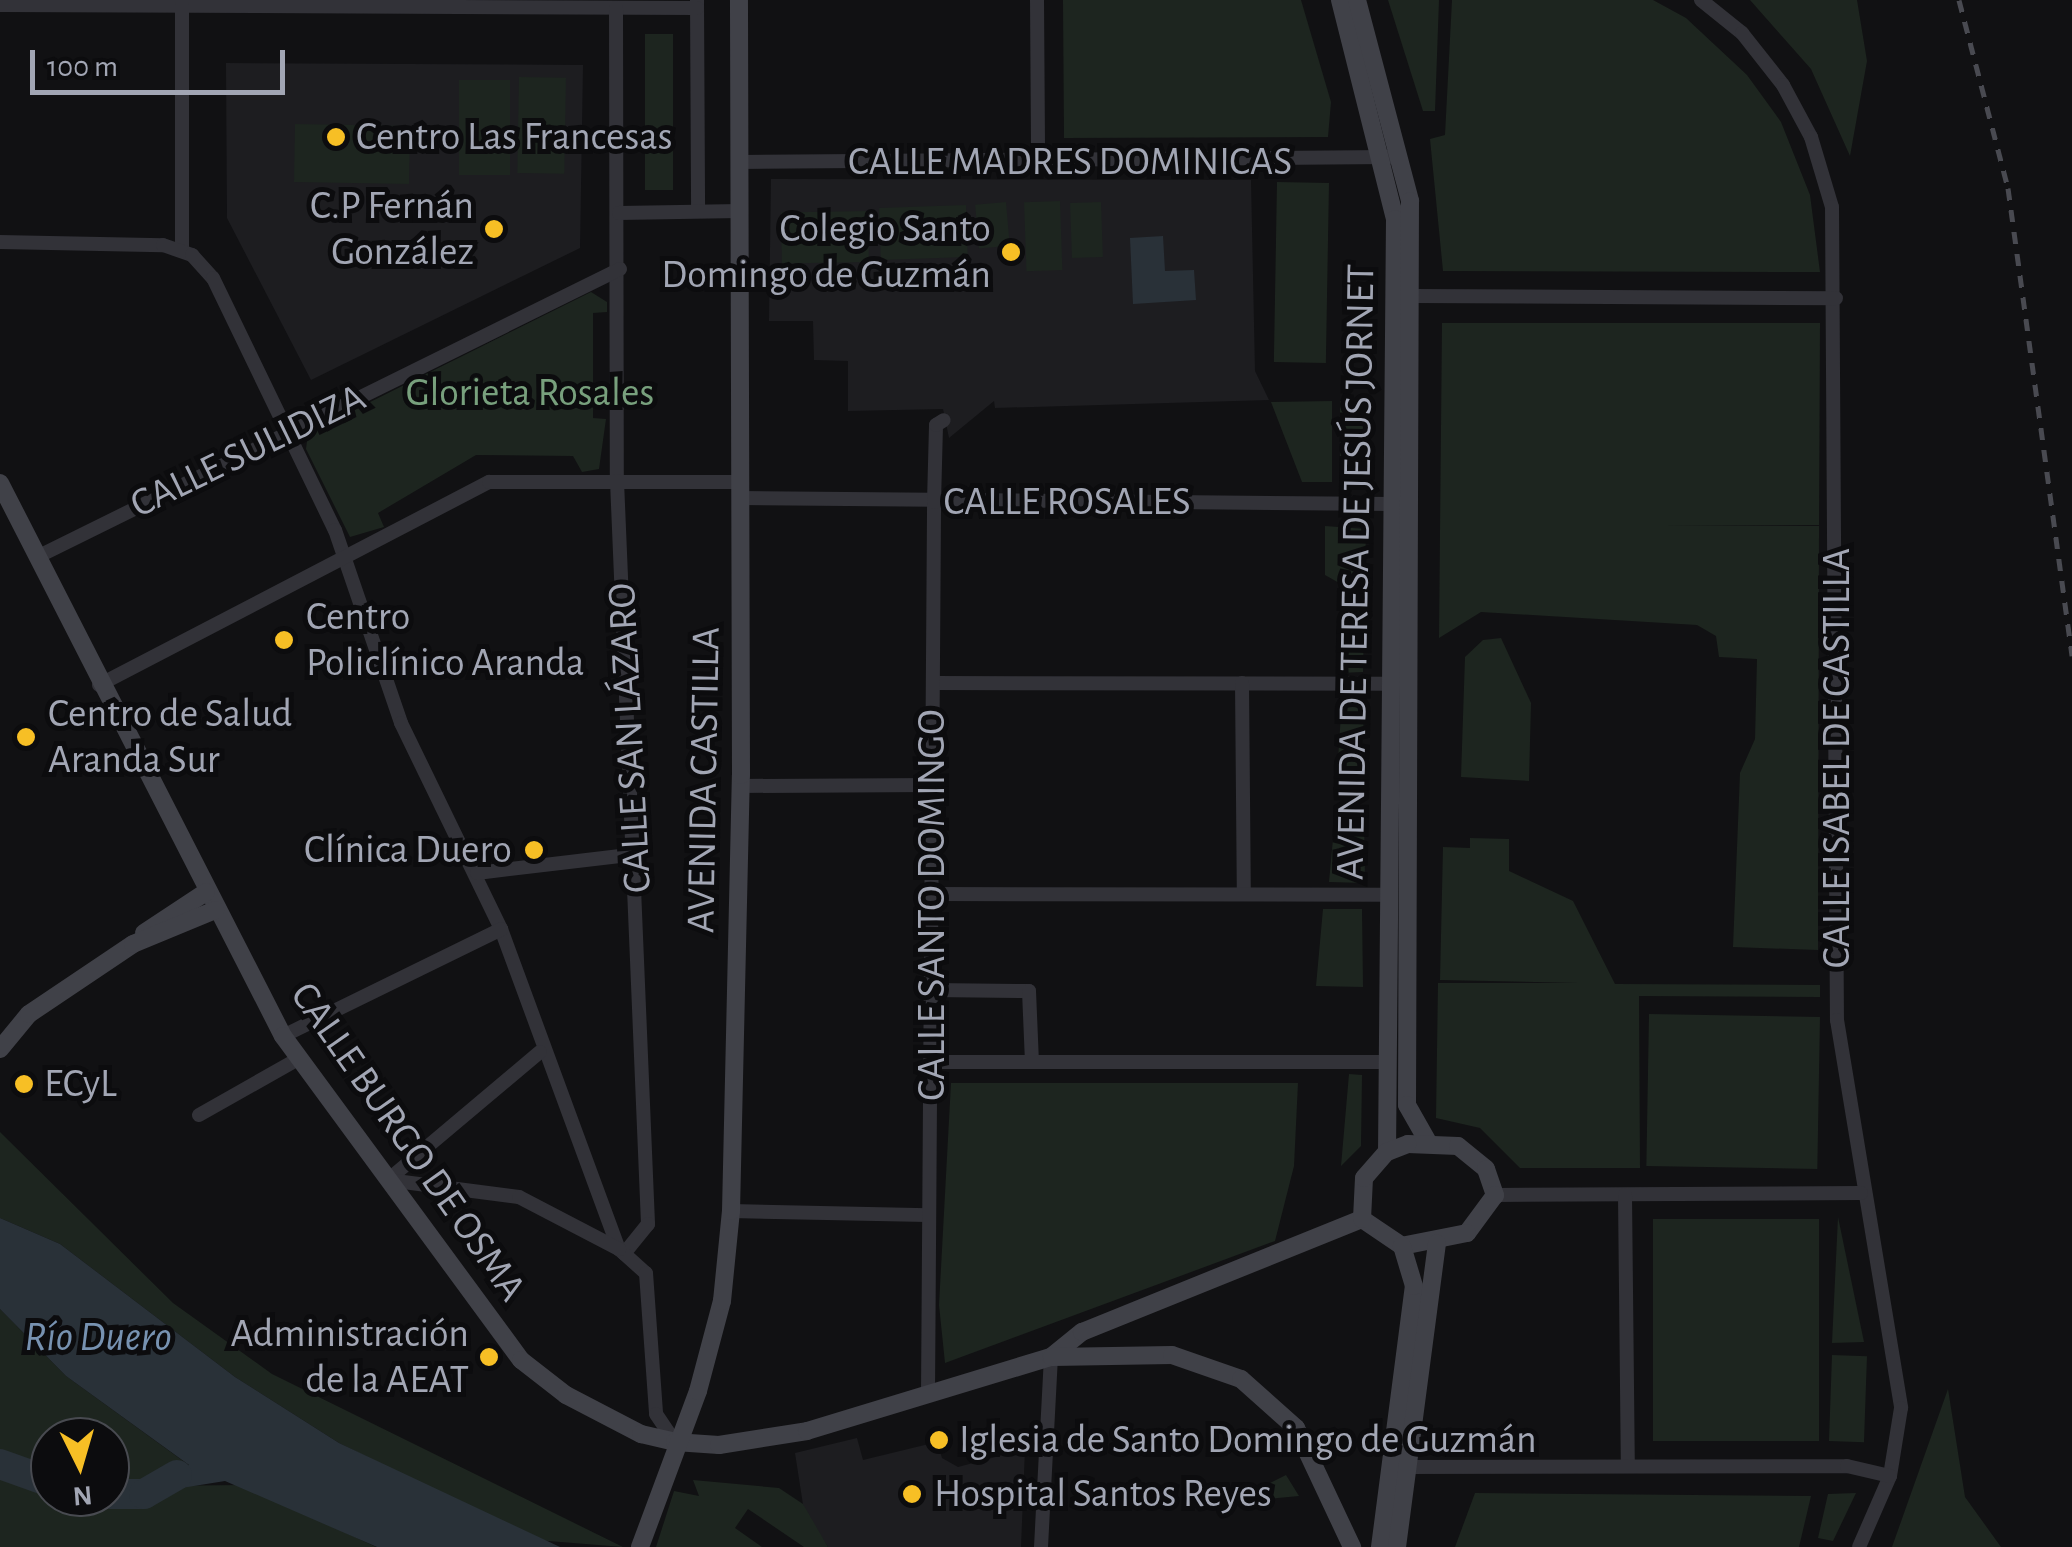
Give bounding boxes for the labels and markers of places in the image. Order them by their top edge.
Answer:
place label: Centro Las Francesas [356,113,673,161]
marker: Centro Las Francesas [325,126,347,148]
place label: C.P Fernán González [310,182,474,276]
place label: Colegio Santo Domingo de Guzmán [661,205,991,299]
marker: C.P Fernán González [483,218,505,240]
marker: Colegio Santo Domingo de Guzmán [1000,241,1022,263]
place label: Centro Policlínico Aranda [306,593,584,687]
marker: Centro Policlínico Aranda [271,627,297,653]
place label: Centro de Salud Aranda Sur [48,690,292,784]
marker: Centro de Salud Aranda Sur [13,724,39,750]
place label: Clínica Duero [304,826,512,874]
marker: Clínica Duero [521,837,547,863]
place label: ECyL [44,1060,117,1108]
marker: ECyL [13,1073,35,1095]
place label: Administración de la AEAT [230,1310,469,1404]
marker: Administración de la AEAT [478,1346,500,1368]
place label: Iglesia de Santo Domingo de Guzmán [959,1416,1537,1464]
marker: Iglesia de Santo Domingo de Guzmán [928,1429,950,1451]
place label: Hospital Santos Reyes [934,1470,1272,1518]
marker: Hospital Santos Reyes [899,1481,925,1507]

